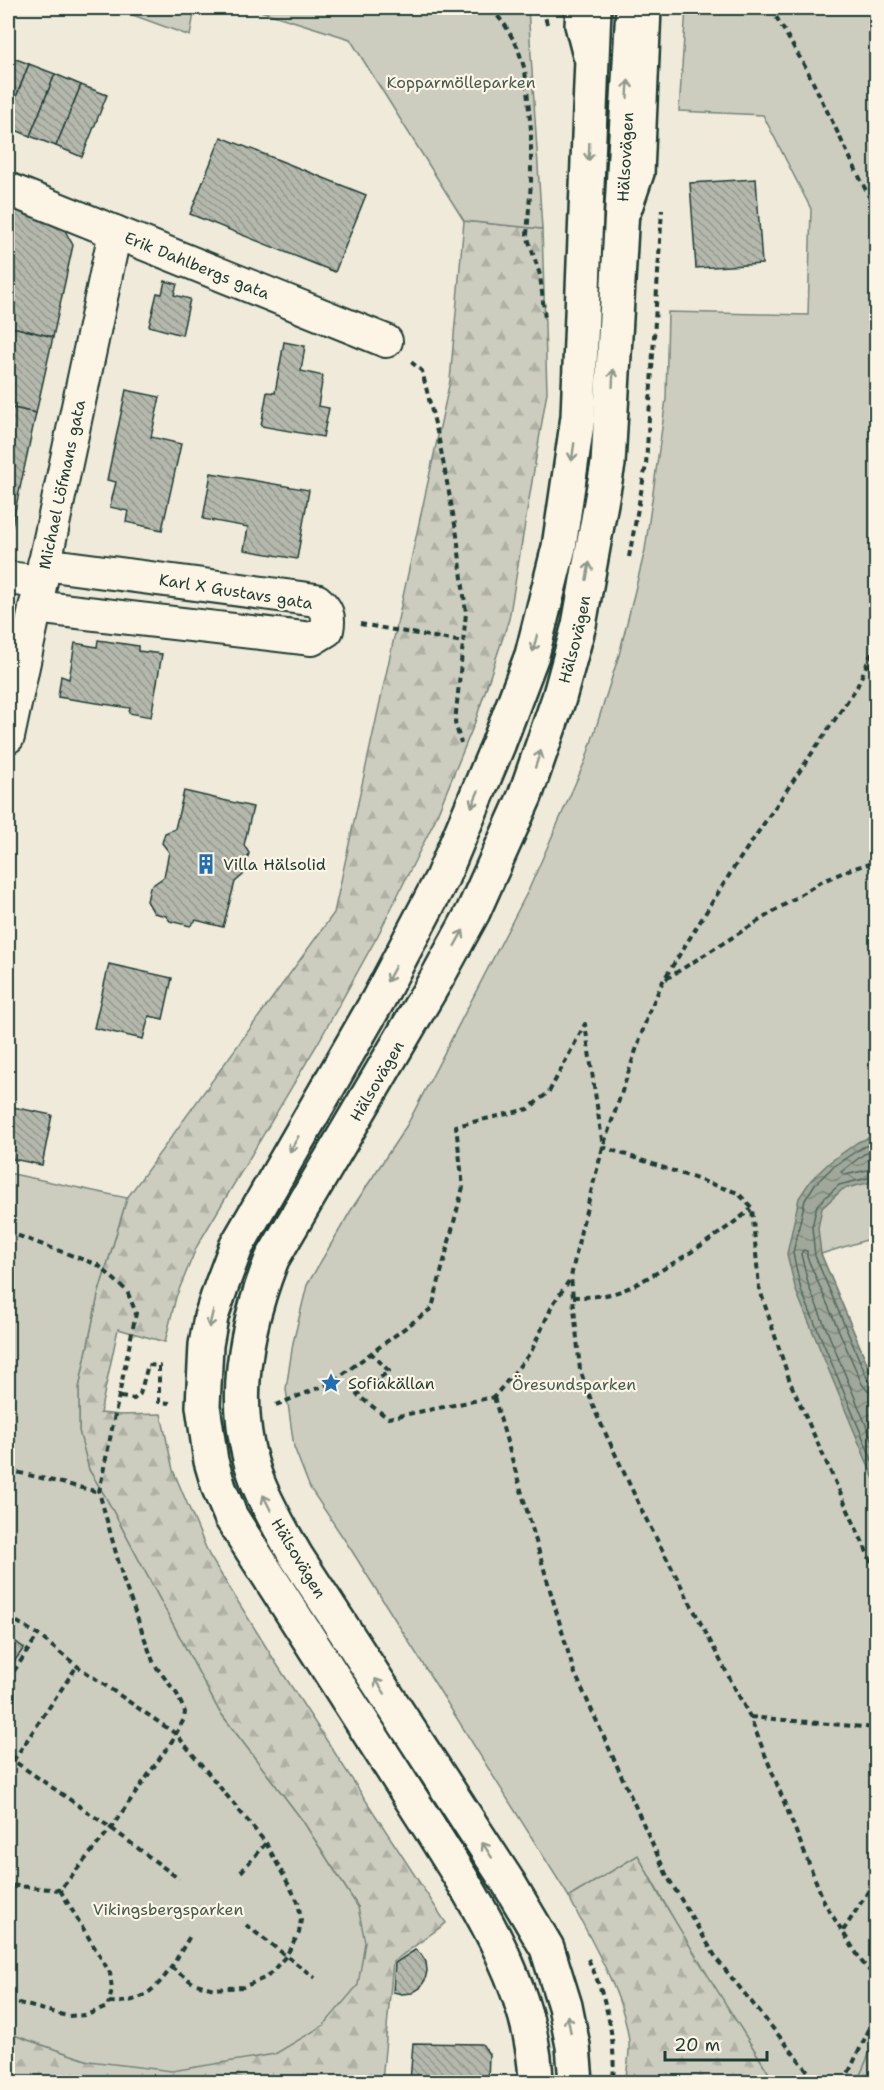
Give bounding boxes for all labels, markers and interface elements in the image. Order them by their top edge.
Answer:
park label: Kopparmölleparken [387,72,536,93]
one-way arrow [623,79,634,99]
street label: Hälsovägen [612,111,638,203]
one-way arrow [583,142,594,162]
street label: Erik Dahlbergs gata [121,227,273,304]
one-way arrow [607,369,618,389]
street label: Michael Löfmans gata [34,398,90,571]
one-way arrow [567,441,578,461]
one-way arrow [583,562,594,582]
street label: Karl X Gustavs gata [157,569,314,614]
street label: Hälsovägen [554,594,595,686]
one-way arrow [528,633,540,652]
one-way arrow [533,751,544,769]
one-way arrow [469,789,480,807]
building icon: Villa Hälsolid [194,852,218,876]
place label: Villa Hälsolid [223,854,326,875]
one-way arrow [454,929,465,947]
one-way arrow [385,965,396,983]
street label: Hälsovägen [345,1037,409,1125]
one-way arrow [288,1134,299,1152]
one-way arrow [205,1309,217,1328]
place icon: Sofiakällan [319,1371,343,1395]
place label: Sofiakällan [348,1373,435,1394]
park label: Öresundsparken [512,1374,636,1395]
one-way arrow [260,1494,272,1512]
street label: Hälsovägen [266,1514,331,1602]
one-way arrow [374,1678,387,1695]
one-way arrow [481,1842,493,1858]
park label: Vikingsbergsparken [93,1899,243,1920]
one-way arrow [563,2015,574,2035]
scale bar [665,2024,767,2062]
text: 20 m [674,2033,720,2057]

